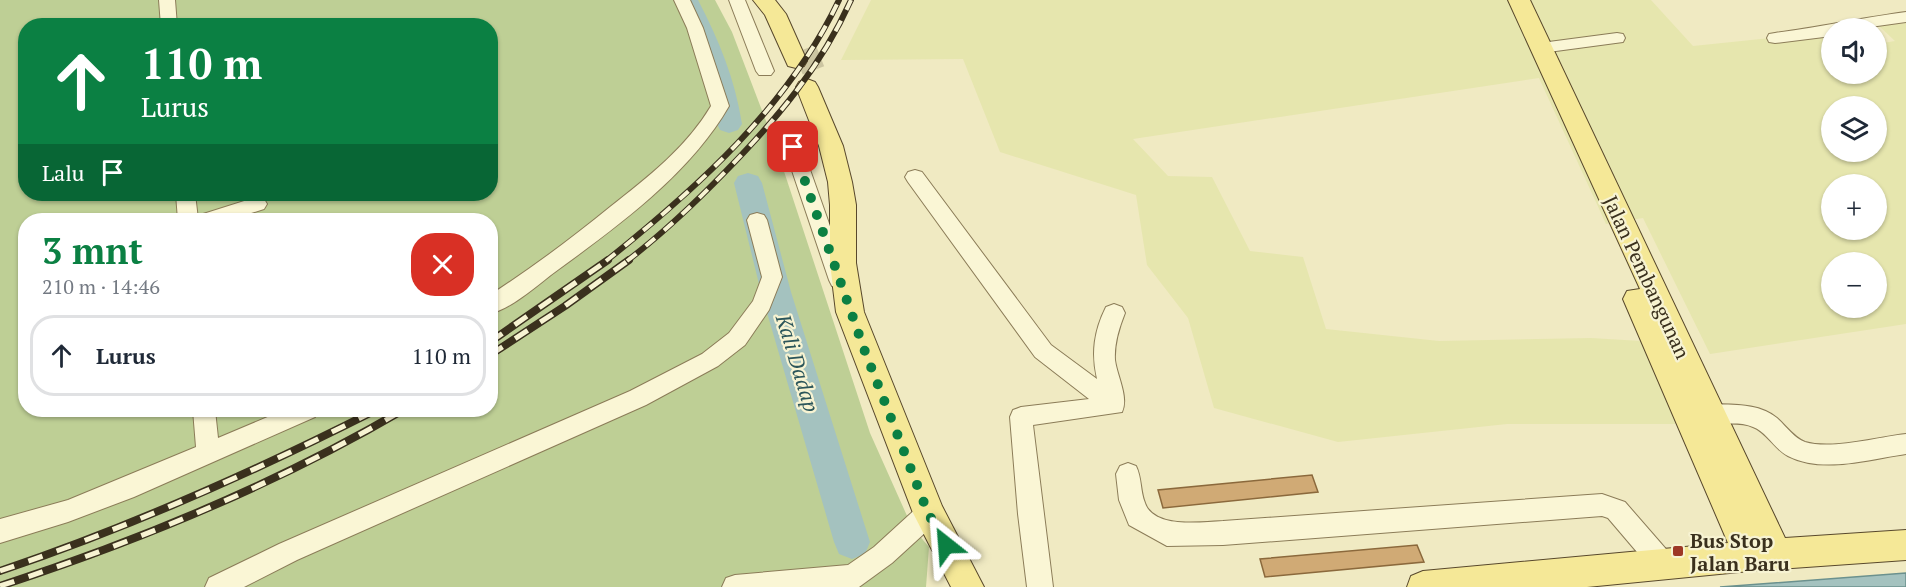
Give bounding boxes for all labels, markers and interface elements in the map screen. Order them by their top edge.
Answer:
map controls [1821,18,1887,318]
button: sound [1821,18,1887,84]
text: 110 m [141,35,262,91]
icon: ahead [42,42,120,120]
text: Lurus [141,89,209,125]
button: layers [1821,96,1887,162]
pin [767,121,818,172]
icon: arrive [776,130,809,163]
icon: arrive [96,156,129,189]
text: Lalu [42,158,84,187]
button: + [1821,174,1887,240]
street label: Jalan Pembangunan [1597,191,1697,363]
text: 3 mnt [42,227,143,274]
button: close [411,233,474,296]
button: − [1821,252,1887,318]
text: 210 m · 14:46 [42,273,160,300]
water label: Kali Dadap [770,310,826,415]
icon: ahead [45,339,78,372]
text: Lurus [96,341,156,370]
text: 110 m [411,341,471,370]
position arrow [914,513,978,577]
place label: Bus Stop Jalan Baru [1690,527,1790,577]
marker: Bus Stop Jalan Baru [1671,544,1685,558]

